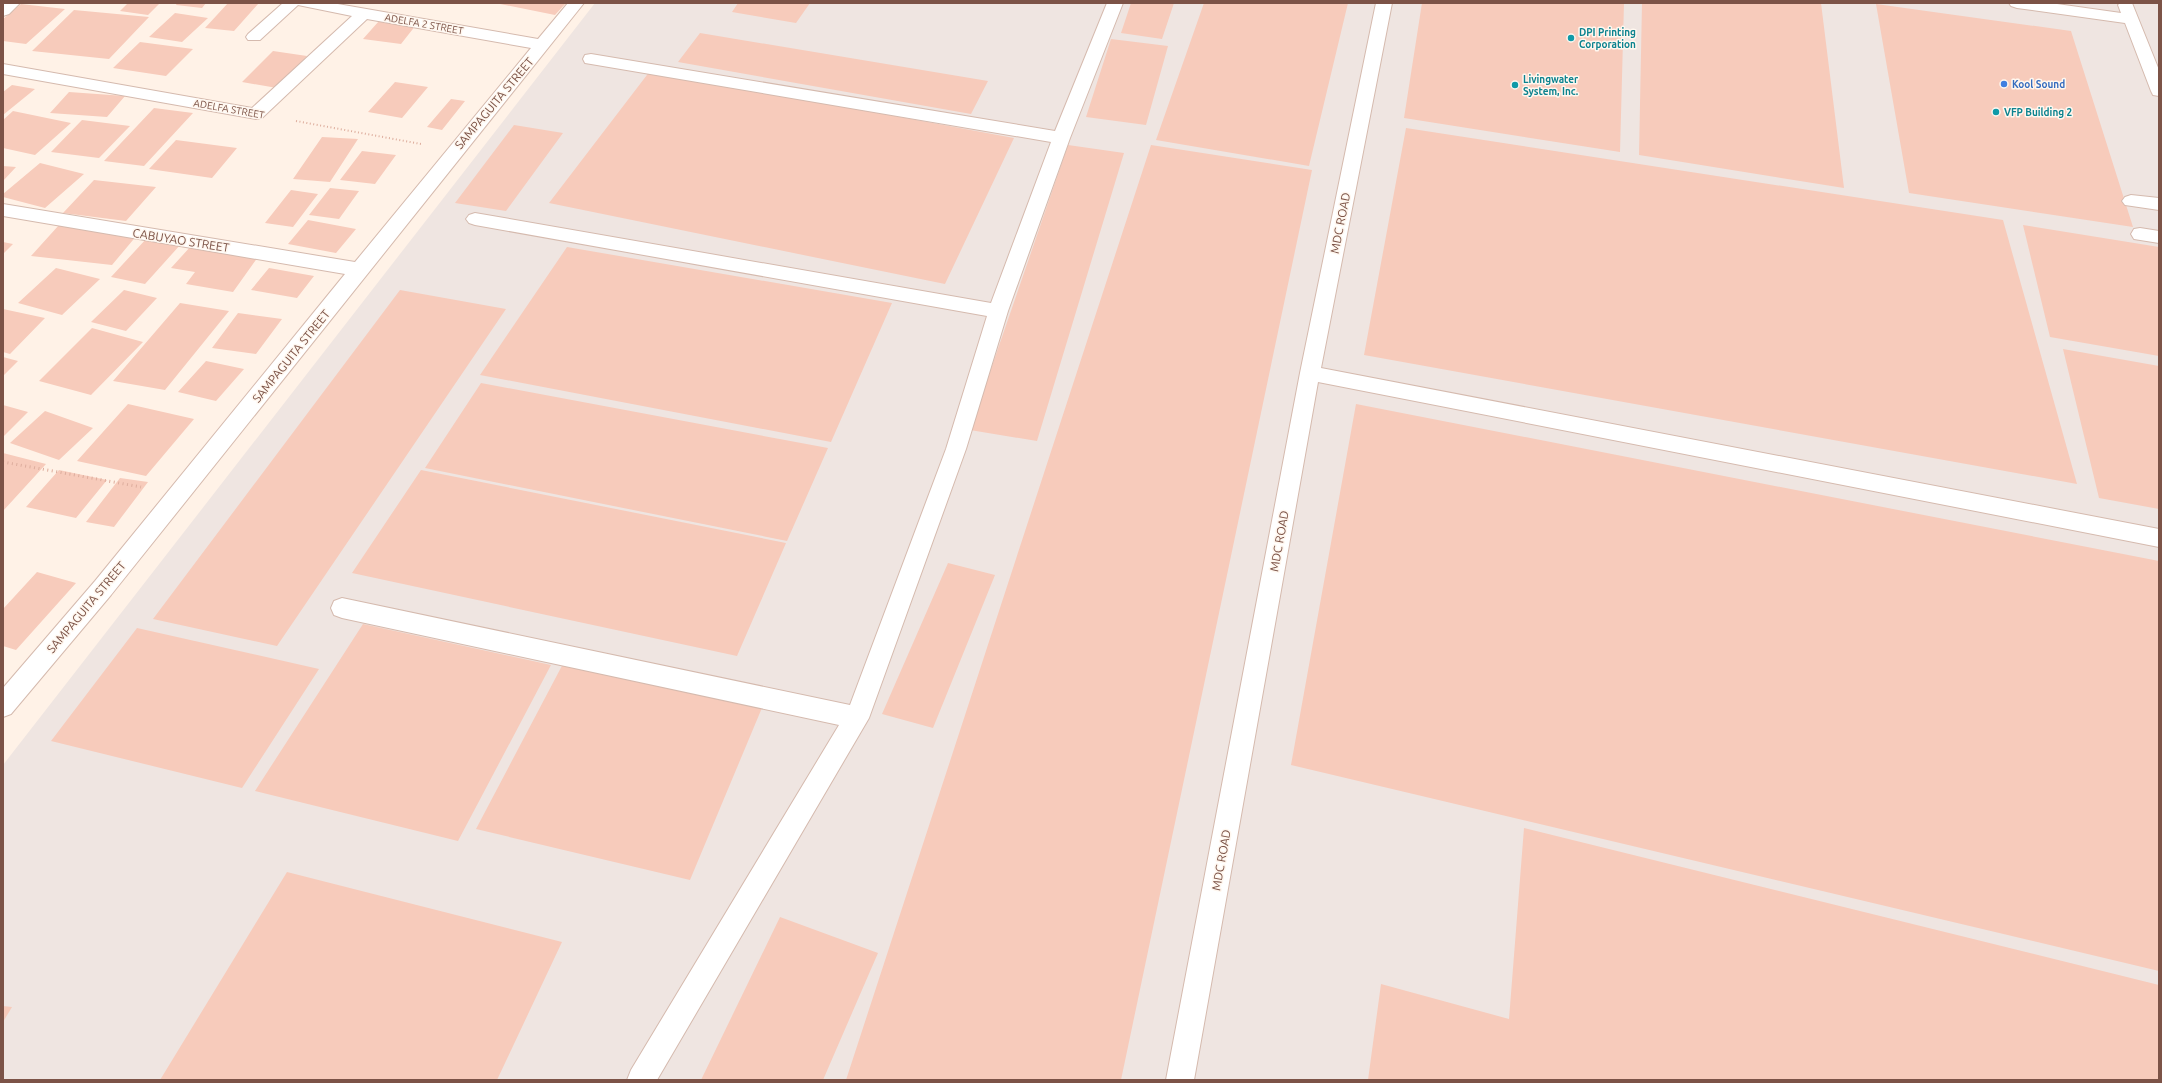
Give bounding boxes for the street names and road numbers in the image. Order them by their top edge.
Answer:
street label: ADELFA 2 STREET [384,12,465,36]
street label: SAMPAGUITA STREET [452,54,536,151]
street label: ADELFA STREET [193,97,266,121]
street label: MDC ROAD [1328,191,1352,255]
street label: CABUYAO STREET [132,226,231,254]
street label: SAMPAGUITA STREET [250,307,333,405]
street label: MDC ROAD [1267,509,1291,573]
street label: SAMPAGUITA STREET [44,558,128,655]
street label: MDC ROAD [1209,828,1233,892]

